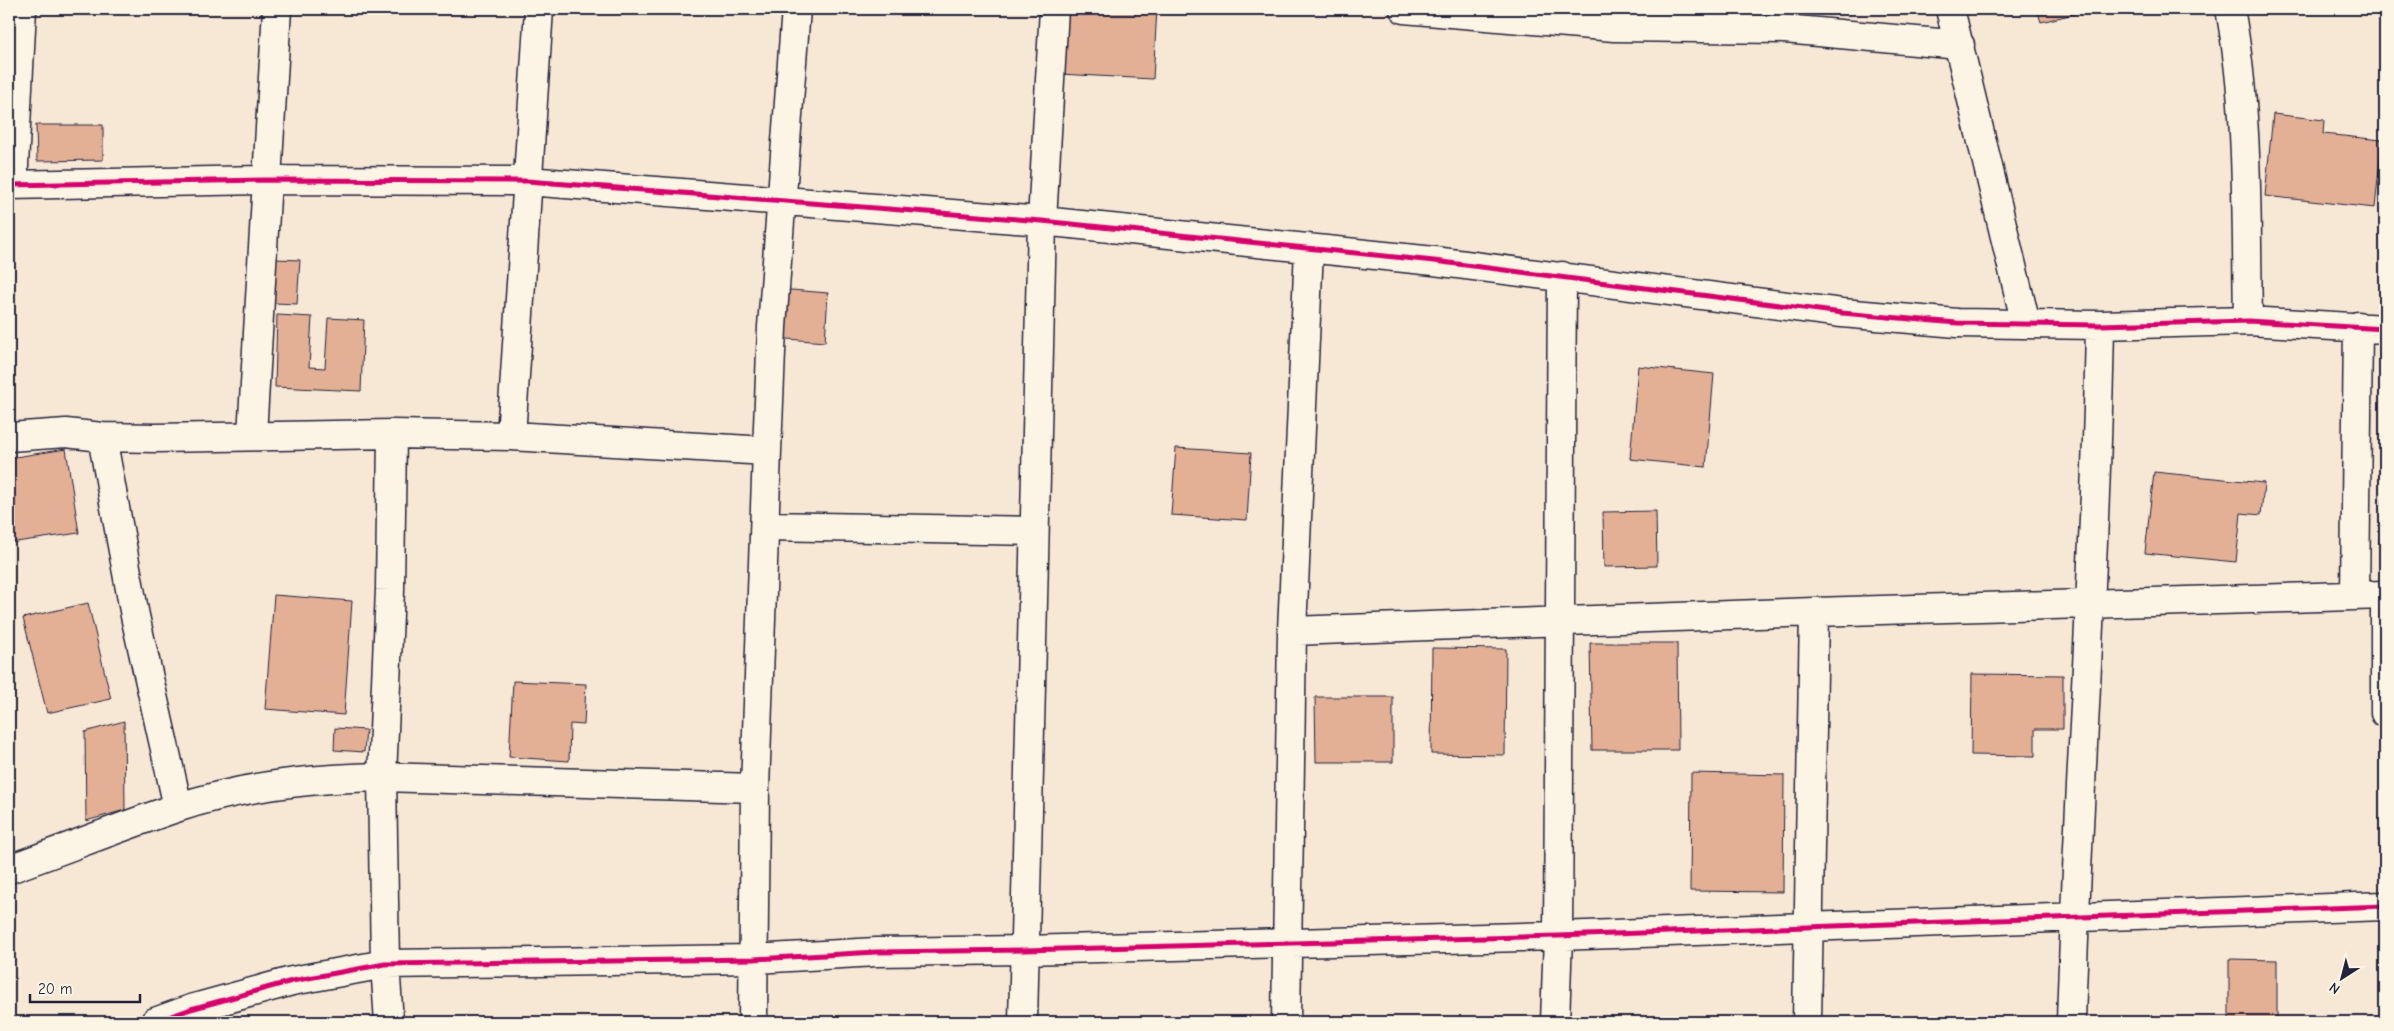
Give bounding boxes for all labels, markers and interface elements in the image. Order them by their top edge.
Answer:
north arrow [2316,954,2366,1004]
scale bar [30,971,140,1003]
text: N [2326,979,2343,998]
text: 20 m [38,980,72,998]

